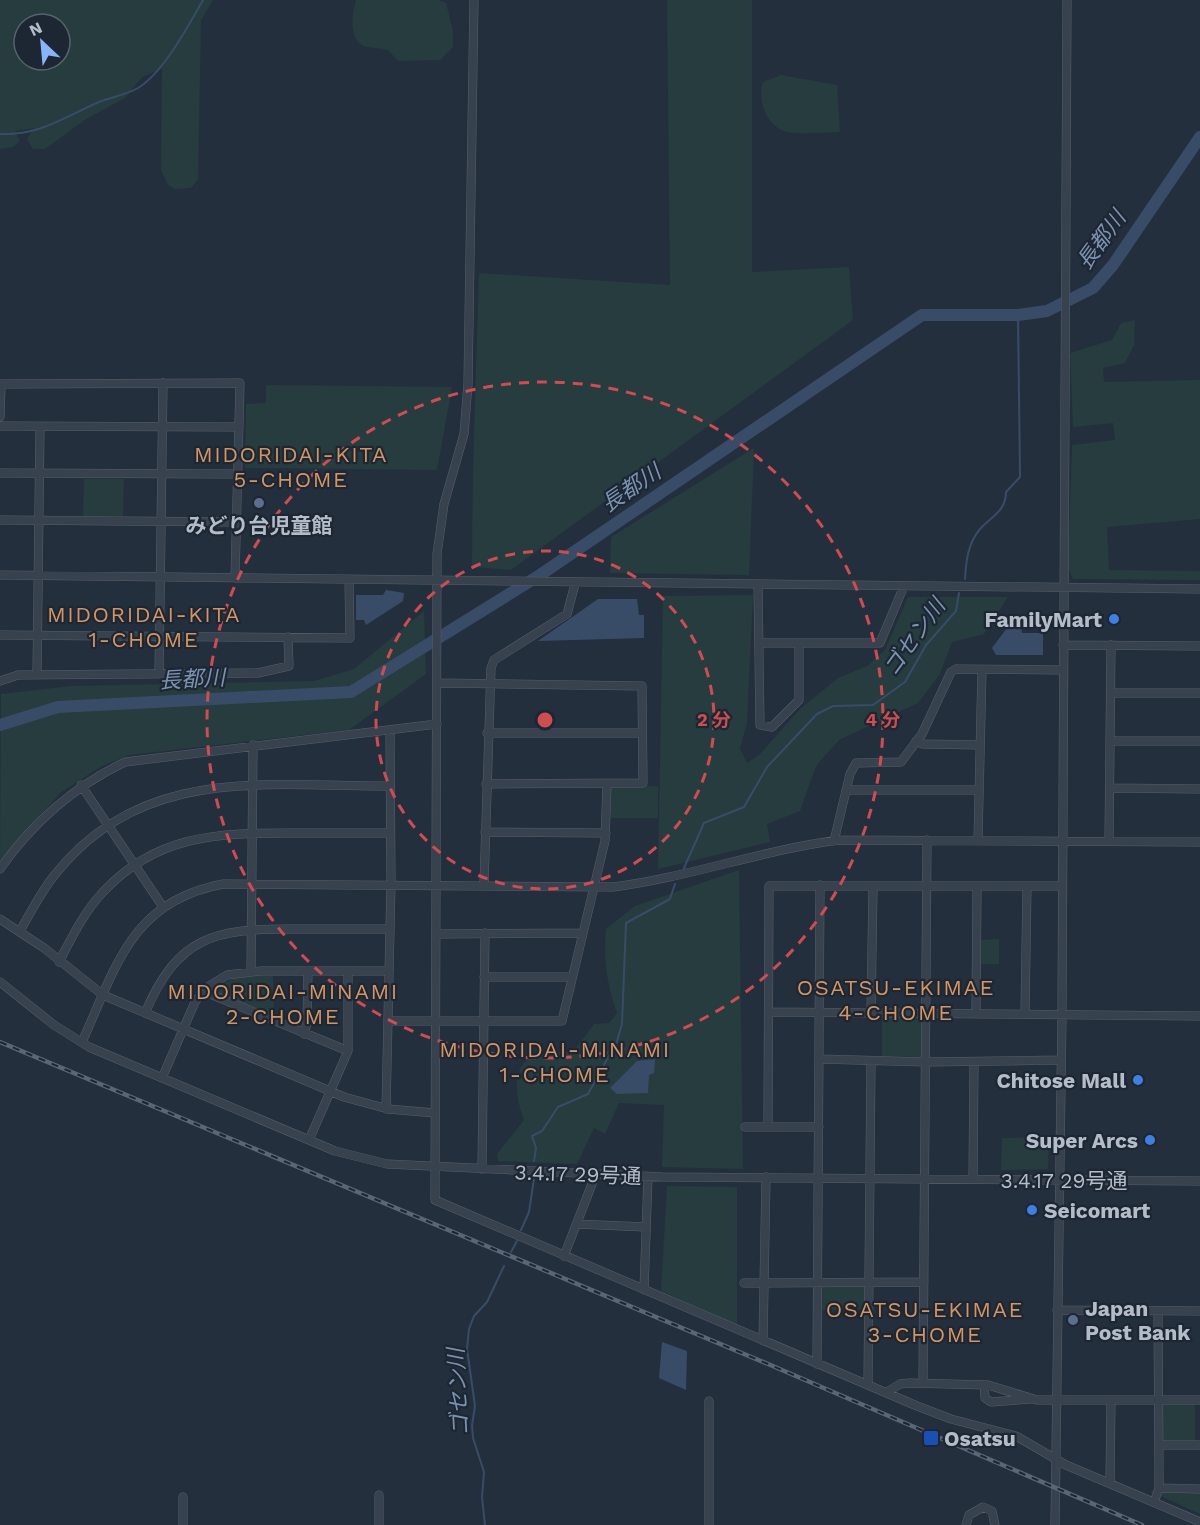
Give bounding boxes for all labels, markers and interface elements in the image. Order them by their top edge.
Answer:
north arrow [12,12,72,72]
text: N [26,18,45,40]
water label: 長都川 [1071,204,1132,274]
district label: MIDORIDAI-KITA 5-CHOME [194,442,388,492]
water label: 長都川 [597,458,667,517]
marker: みどり台児童館 [252,496,266,510]
place label: みどり台児童館 [186,513,333,538]
water label: ゴセン川 [878,592,951,680]
district label: MIDORIDAI-KITA 1-CHOME [47,602,241,652]
place label: FamilyMart [985,607,1102,632]
marker: FamilyMart [1107,612,1121,626]
water label: 長都川 [158,665,228,693]
text: 2 分 [697,709,731,730]
text: 4 分 [866,709,900,730]
centre of rings [535,710,555,730]
district label: OSATSU-EKIMAE 4-CHOME [797,975,995,1025]
district label: MIDORIDAI-MINAMI 2-CHOME [167,979,399,1029]
district label: MIDORIDAI-MINAMI 1-CHOME [439,1037,671,1087]
place label: Chitose Mall [997,1068,1126,1093]
marker: Chitose Mall [1131,1073,1145,1087]
place label: Super Arcs [1026,1128,1138,1153]
marker: Super Arcs [1143,1133,1157,1147]
street label: 3.4.17 29号通 [514,1159,642,1189]
street label: 3.4.17 29号通 [1000,1168,1128,1193]
place label: Seicomart [1044,1198,1150,1223]
marker: Seicomart [1025,1203,1039,1217]
place label: Japan Post Bank [1085,1296,1191,1345]
district label: OSATSU-EKIMAE 3-CHOME [826,1297,1024,1347]
marker: Japan Post Bank [1066,1313,1080,1327]
water label: ゴセン川 [443,1345,473,1437]
place label: Osatsu [944,1426,1016,1451]
marker: Osatsu [922,1429,940,1447]

